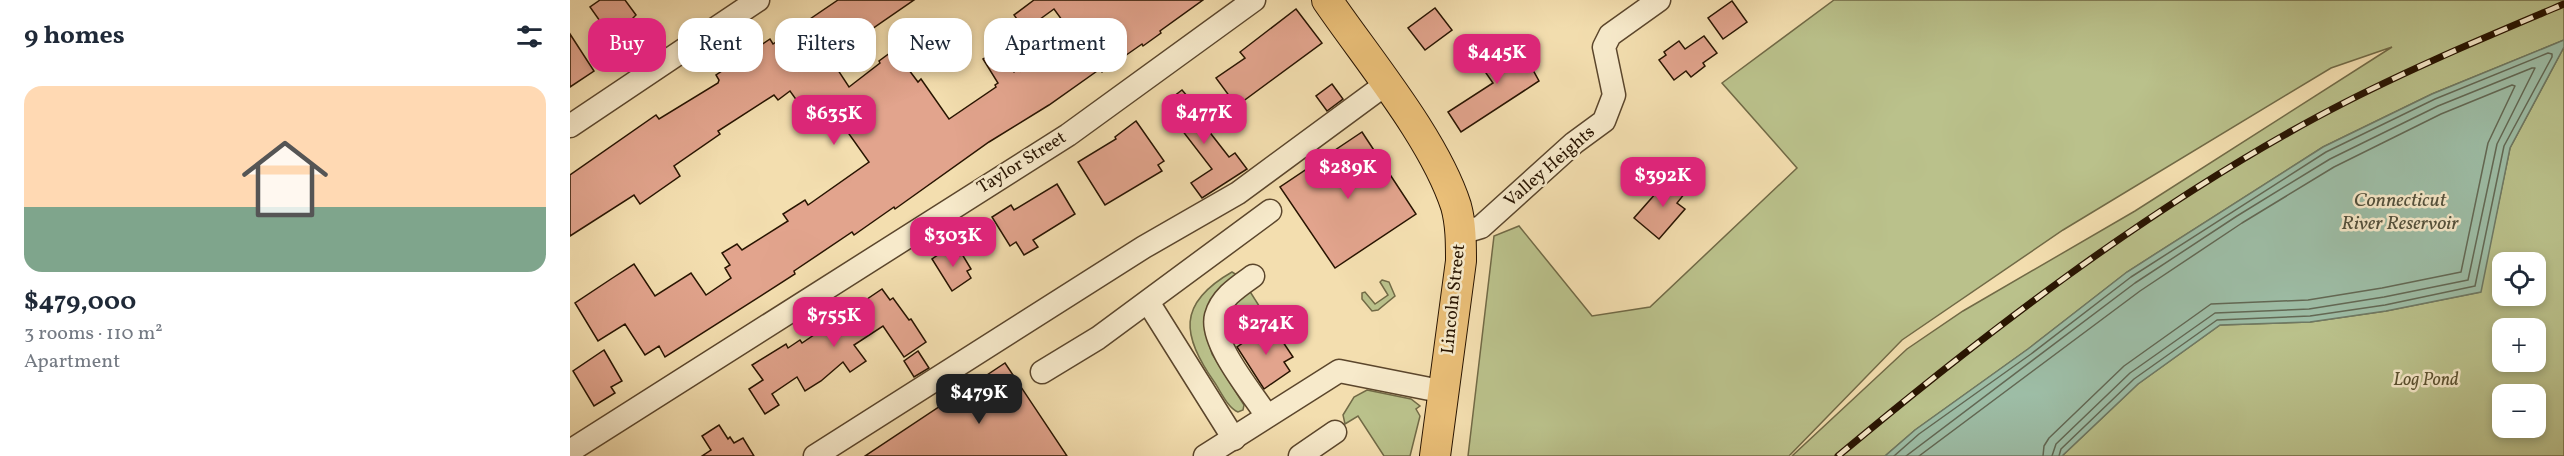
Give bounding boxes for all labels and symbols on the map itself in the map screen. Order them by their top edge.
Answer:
pin: $445K [1455,34,1539,85]
pin: $477K [1162,94,1246,145]
pin: $635K [792,95,876,146]
street label: Valley Heights [1499,120,1601,214]
street label: Taylor Street [973,126,1071,200]
pin: $289K [1306,149,1390,200]
pin: $392K [1621,157,1705,208]
water label: Connecticut River Reservoir [2341,187,2459,238]
pin: $303K [911,217,995,268]
street label: Lincoln Street [1436,243,1472,355]
pin: $755K [792,297,876,348]
pin: $274K [1224,305,1308,356]
park label: Log Pond [2393,368,2459,393]
pin: $479K [937,374,1021,425]

